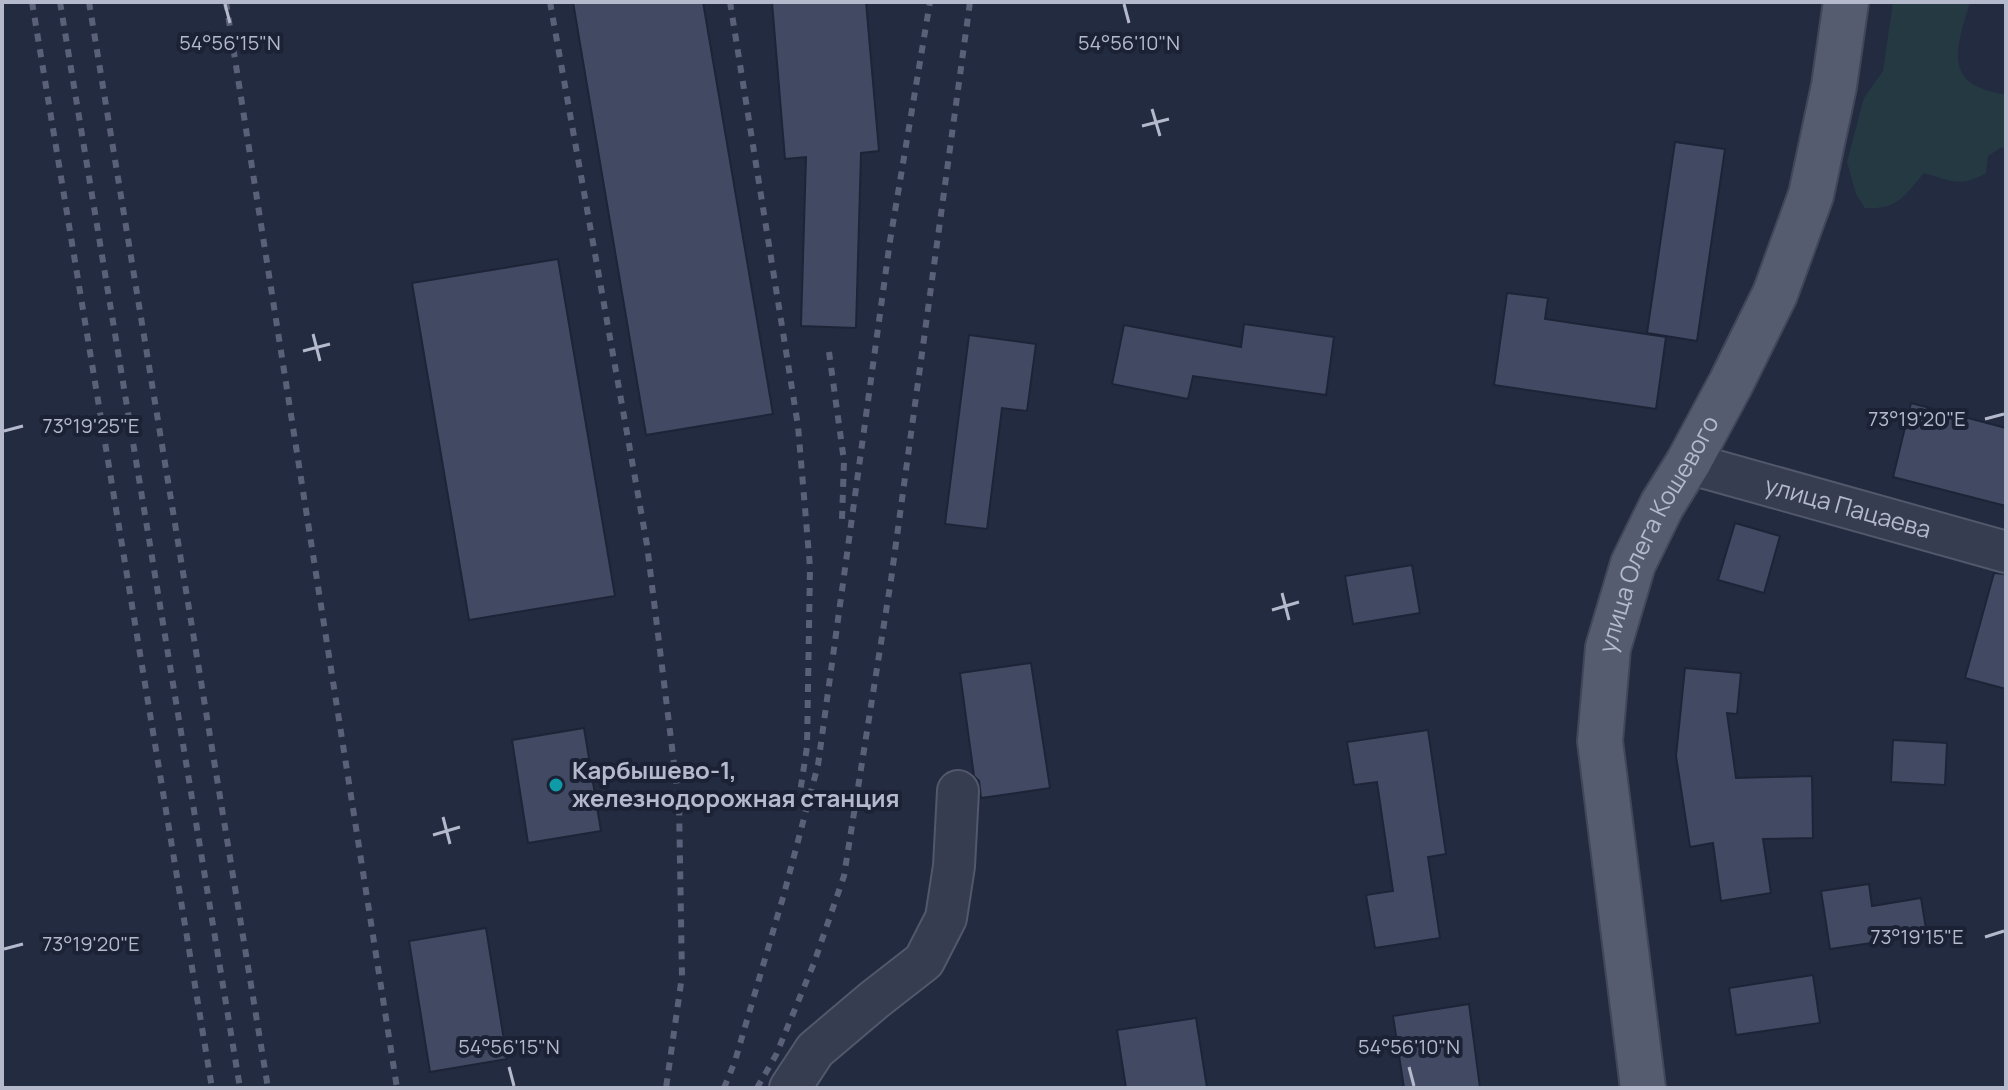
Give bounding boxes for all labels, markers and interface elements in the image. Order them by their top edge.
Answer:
text: 54°56'15"N [179,29,281,56]
text: 54°56'10"N [1078,29,1180,56]
text: 73°19'20"E [1868,405,1966,432]
street label: улица Олега Кошевого [1590,409,1726,656]
text: 73°19'25"E [43,412,139,439]
street label: улица Пацаева [1761,467,1935,545]
place label: Карбышево-1, железнодорожная станция [572,753,899,814]
marker: Карбышево-1, железнодорожная станция [547,776,565,794]
text: 73°19'15"E [1870,923,1964,950]
text: 73°19'20"E [42,930,140,957]
text: 54°56'15"N [458,1033,560,1060]
text: 54°56'10"N [1358,1033,1460,1060]

